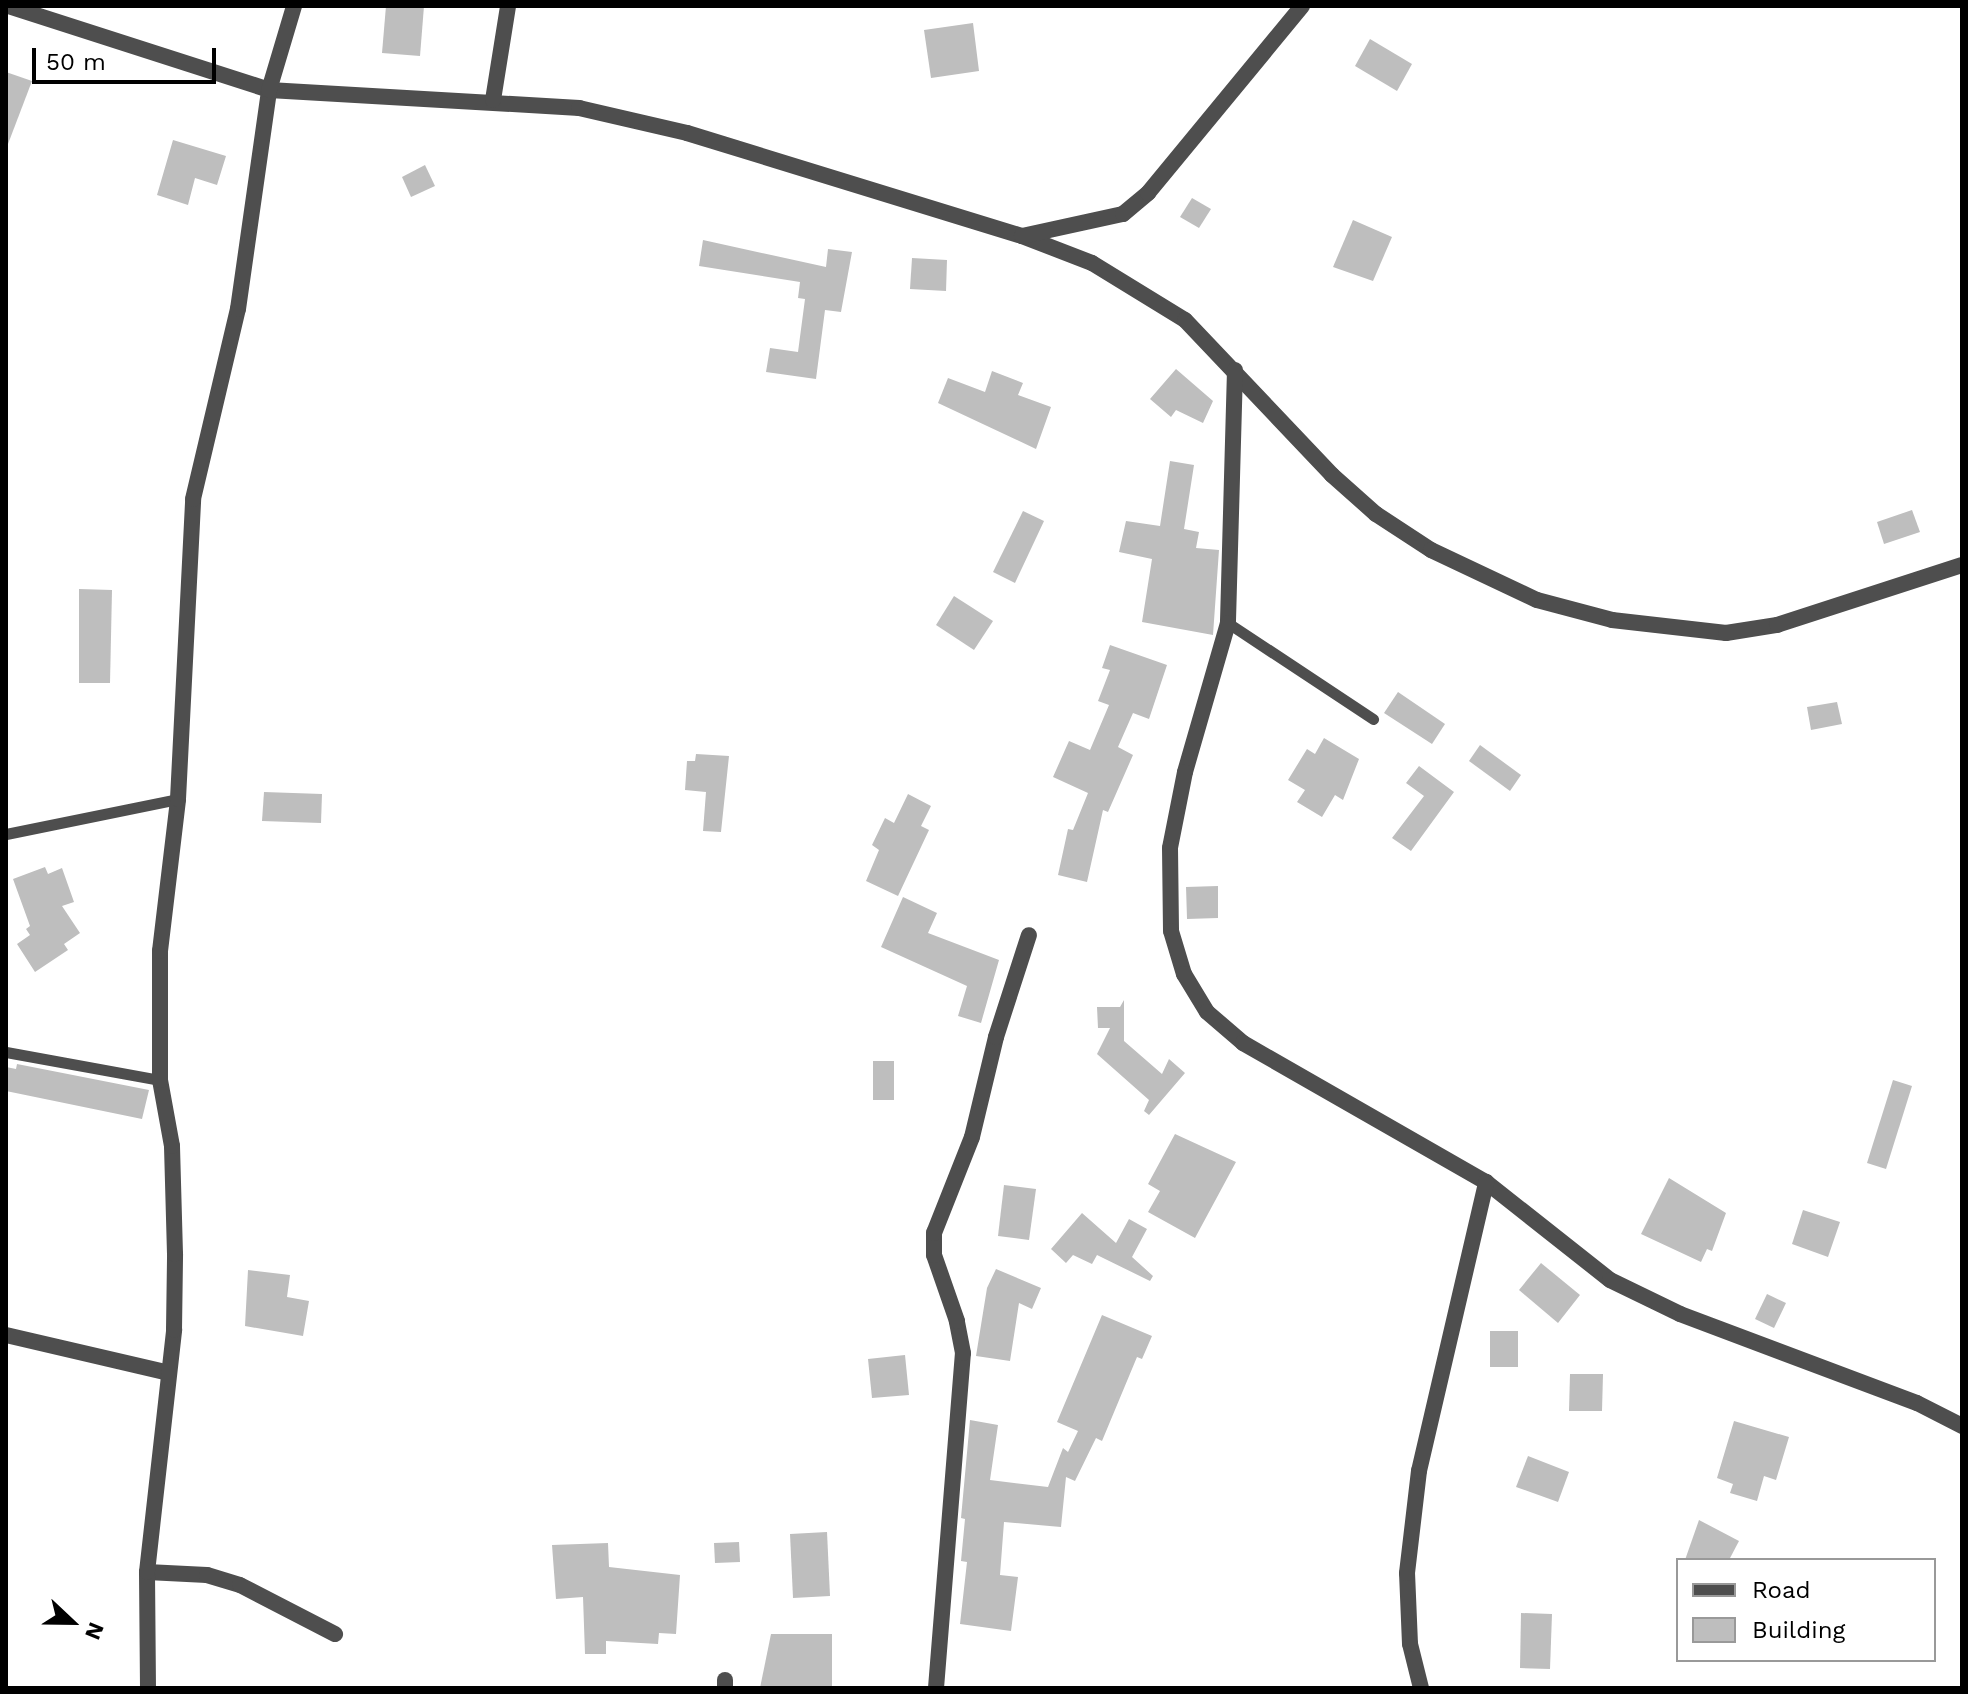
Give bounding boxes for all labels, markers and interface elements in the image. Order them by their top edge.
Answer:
scale bar [36,32,220,82]
text: 50 m [46,48,106,76]
legend [1676,1558,1936,1662]
text: Road [1752,1576,1811,1604]
north arrow [32,1582,112,1662]
text: Building [1752,1616,1845,1644]
text: N [80,1619,109,1643]

